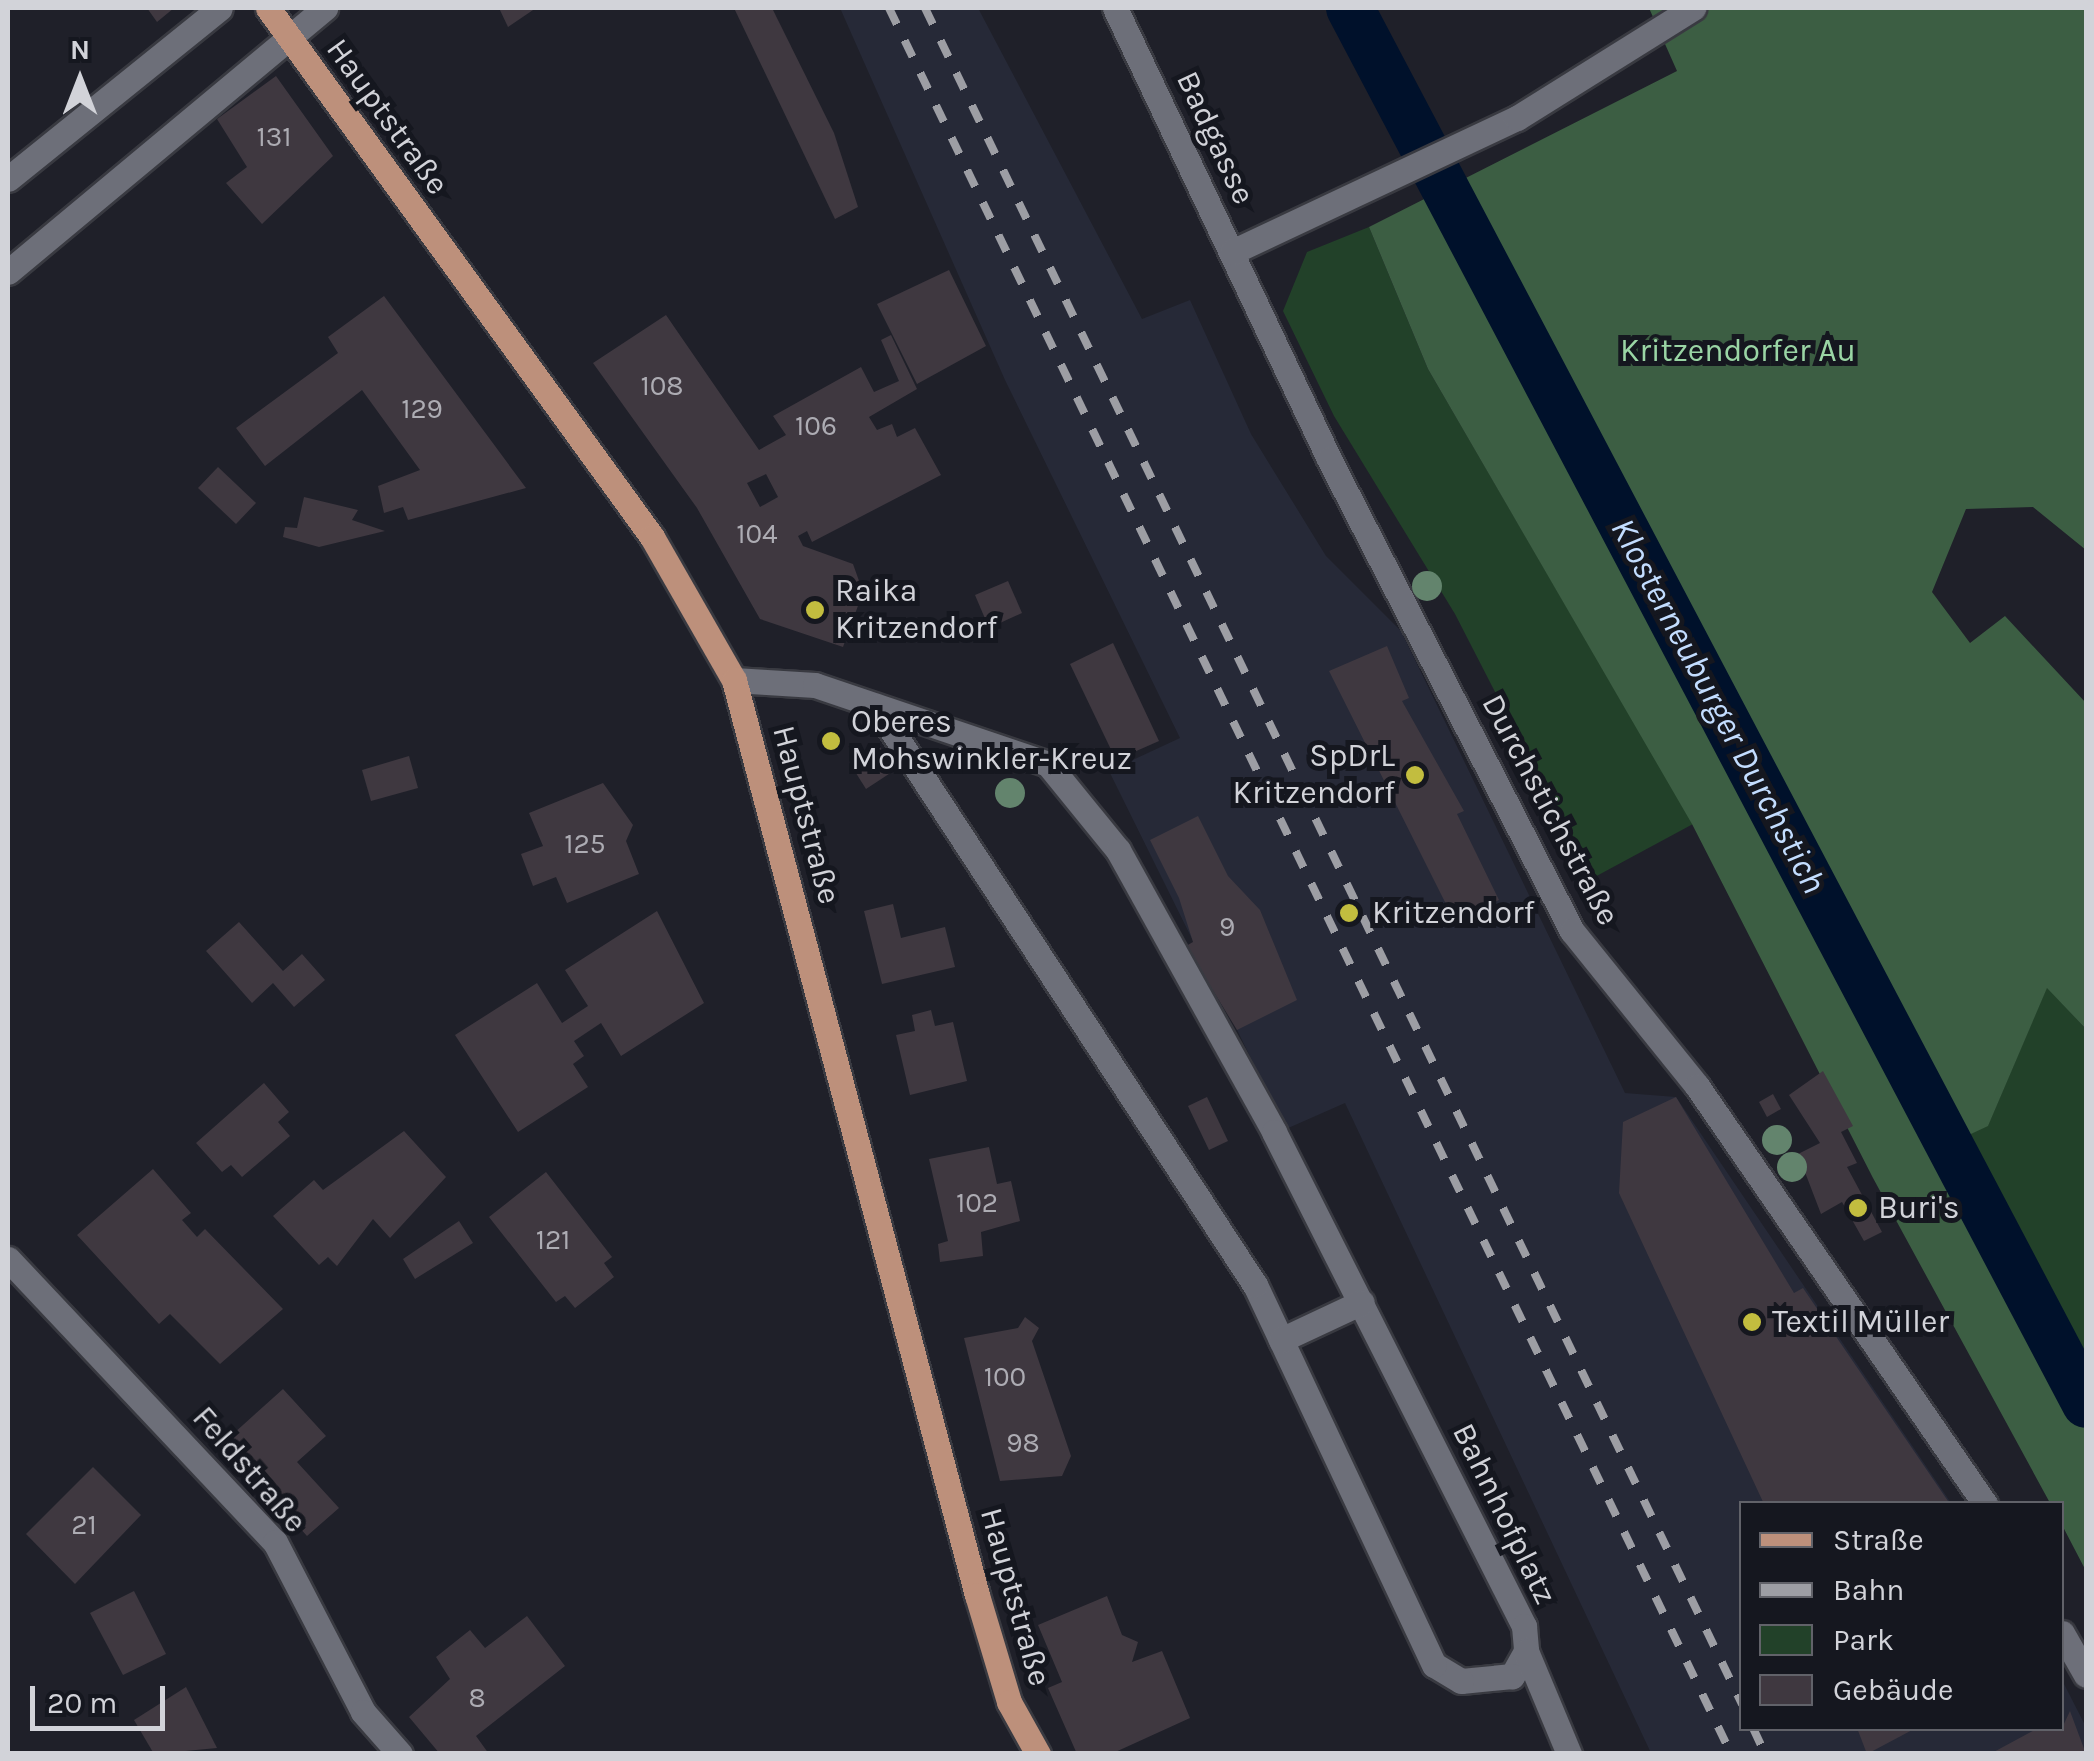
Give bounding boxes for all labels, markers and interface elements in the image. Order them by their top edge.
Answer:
north arrow [30,30,130,130]
street label: Hauptstraße [318,32,456,202]
text: N [70,33,90,66]
street label: Badgasse [1168,65,1262,211]
house number: 131 [256,120,292,154]
park label: Kritzendorfer Au [1620,332,1856,370]
house number: 108 [640,369,684,403]
house number: 129 [401,392,443,426]
house number: 106 [795,409,837,443]
water label: Klosterneuburger Durchstich [1601,511,1835,901]
house number: 104 [736,517,778,551]
place label: Raika Kritzendorf [835,573,997,648]
marker: Raika Kritzendorf [804,599,826,621]
street label: Durchstichstraße [1473,688,1627,932]
place label: Oberes Mohswinkler-Kreuz [851,704,1132,779]
street label: Hauptstraße [764,722,848,908]
marker: Oberes Mohswinkler-Kreuz [820,730,842,752]
place label: SpDrL Kritzendorf [1233,738,1395,813]
marker: SpDrL Kritzendorf [1404,764,1426,786]
house number: 125 [564,827,606,861]
place label: Kritzendorf [1372,894,1534,932]
marker: Kritzendorf [1336,900,1362,926]
house number: 9 [1219,910,1235,944]
house number: 102 [956,1186,998,1220]
place label: Buri's [1878,1189,1960,1227]
marker: Buri's [1847,1197,1869,1219]
house number: 121 [536,1223,570,1257]
place label: Textil Müller [1772,1303,1949,1341]
marker: Textil Müller [1741,1311,1763,1333]
house number: 100 [984,1360,1026,1394]
street label: Feldstraße [184,1399,314,1541]
street label: Bahnhofplatz [1444,1417,1564,1611]
house number: 98 [1006,1426,1040,1460]
legend [1739,1501,2064,1731]
street label: Hauptstraße [971,1504,1059,1690]
house number: 21 [71,1508,97,1542]
text: Straße [1833,1522,1924,1558]
text: Bahn [1833,1572,1904,1608]
text: Park [1833,1622,1894,1658]
scale bar [35,1666,170,1728]
text: Gebäude [1833,1672,1953,1708]
house number: 8 [468,1681,486,1715]
text: 20 m [47,1685,117,1721]

